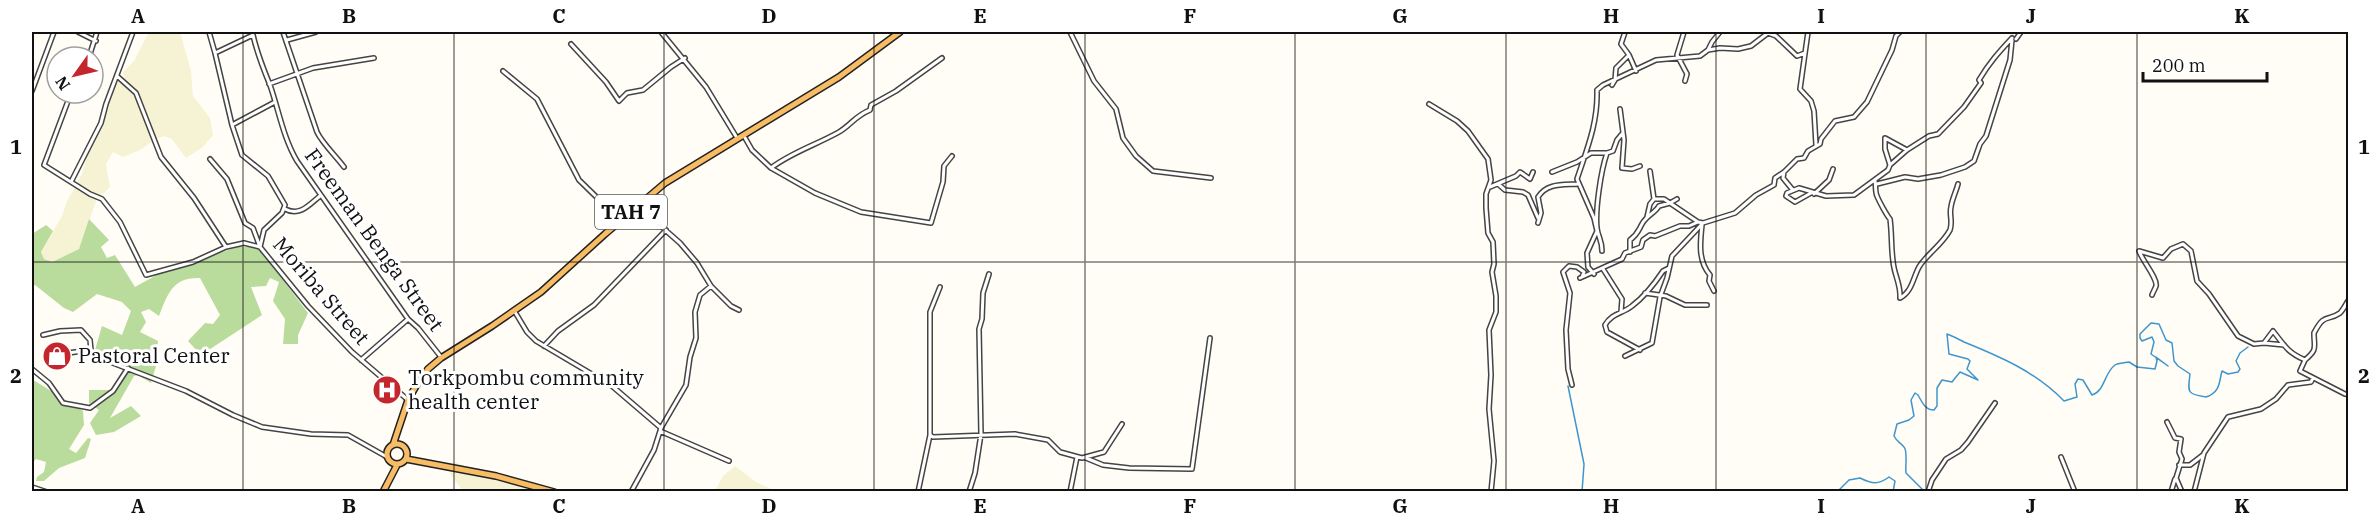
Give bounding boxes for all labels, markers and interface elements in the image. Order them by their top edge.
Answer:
text: A [131,2,145,29]
text: B [342,2,356,29]
text: C [552,2,566,29]
text: D [761,2,777,29]
text: E [973,2,987,29]
text: F [1184,2,1196,29]
text: G [1392,2,1408,29]
text: H [1603,2,1619,29]
text: I [1817,2,1825,29]
text: J [2026,2,2036,29]
text: K [2234,2,2250,29]
north arrow [45,45,105,105]
scale bar [2143,45,2268,83]
text: 200 m [2152,54,2206,77]
text: N [51,73,74,94]
text: 1 [10,133,22,160]
text: 1 [2358,133,2370,160]
street label: Freeman Benga Street [299,142,451,336]
road number: TAH 7 [595,195,667,229]
street label: Moriba Street [267,231,376,350]
shop icon: Pastoral Center [41,340,73,372]
place label: Pastoral Center [78,341,230,369]
text: 2 [10,362,22,389]
text: 2 [2358,362,2370,389]
place label: Torkpombu community health center [408,363,644,415]
hospital icon: Torkpombu community health center [371,374,403,406]
text: A [131,492,145,519]
text: B [342,492,356,519]
text: C [552,492,566,519]
text: D [761,492,777,519]
text: E [973,492,987,519]
text: F [1184,492,1196,519]
text: G [1392,492,1408,519]
text: H [1603,492,1619,519]
text: I [1817,492,1825,519]
text: J [2026,492,2036,519]
text: K [2234,492,2250,519]

